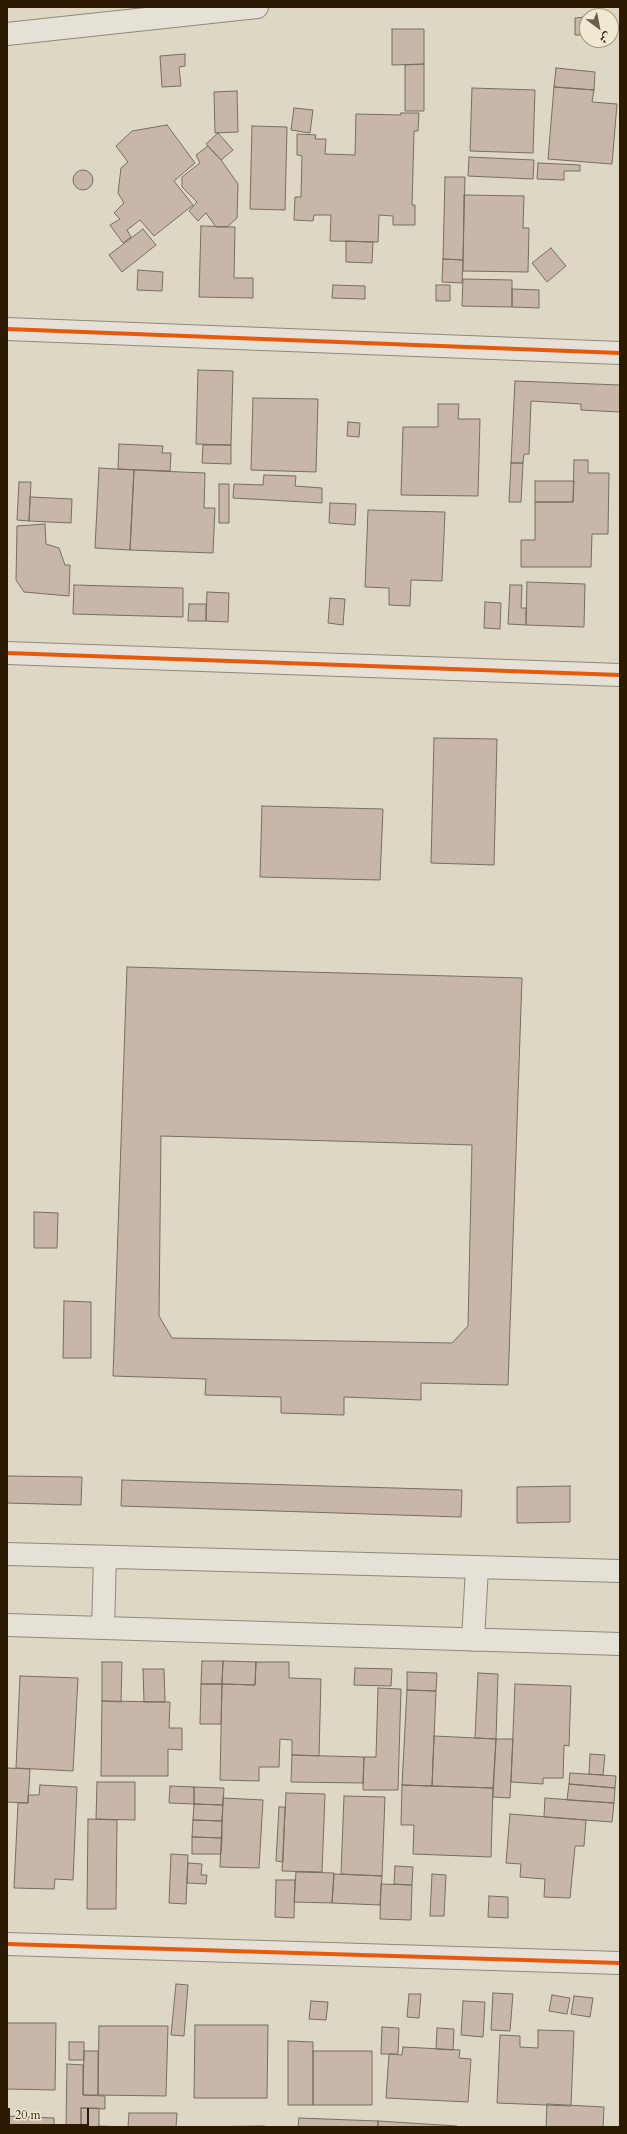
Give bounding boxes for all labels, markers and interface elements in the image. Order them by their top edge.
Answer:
north arrow [579,8,619,48]
text: ش [596,28,614,47]
scale bar [10,2100,91,2126]
text: 20 m [15,2107,41,2123]

